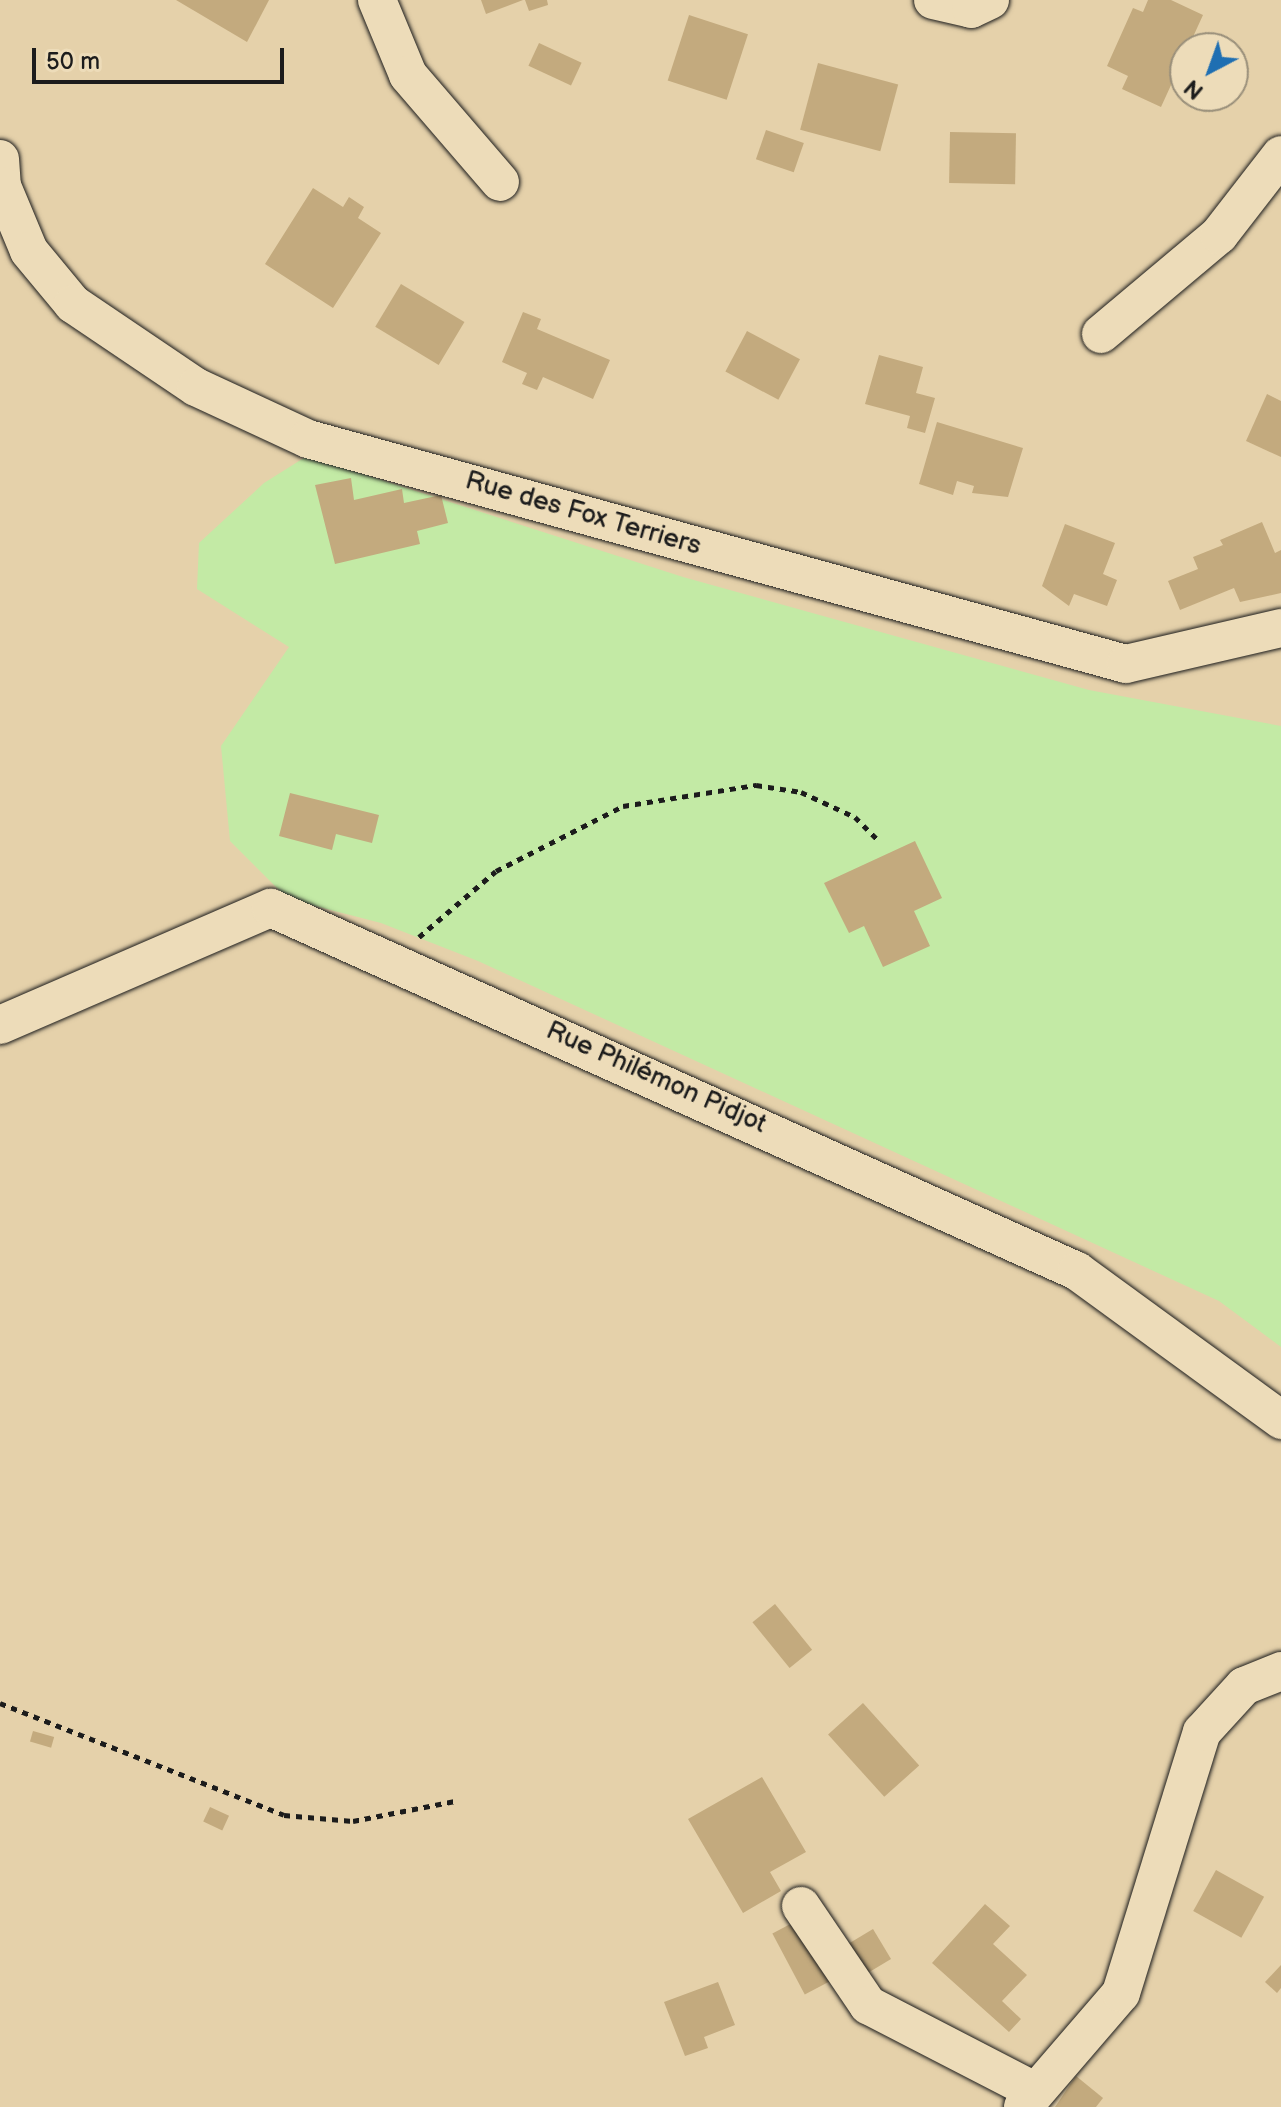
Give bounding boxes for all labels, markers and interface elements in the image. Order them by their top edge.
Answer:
scale bar [36,32,288,82]
north arrow [1169,32,1249,112]
text: 50 m [46,47,100,76]
text: N [1179,73,1209,105]
street label: Rue des Fox Terriers [461,465,705,563]
street label: Rue Philémon Pidjot [541,1015,771,1141]

